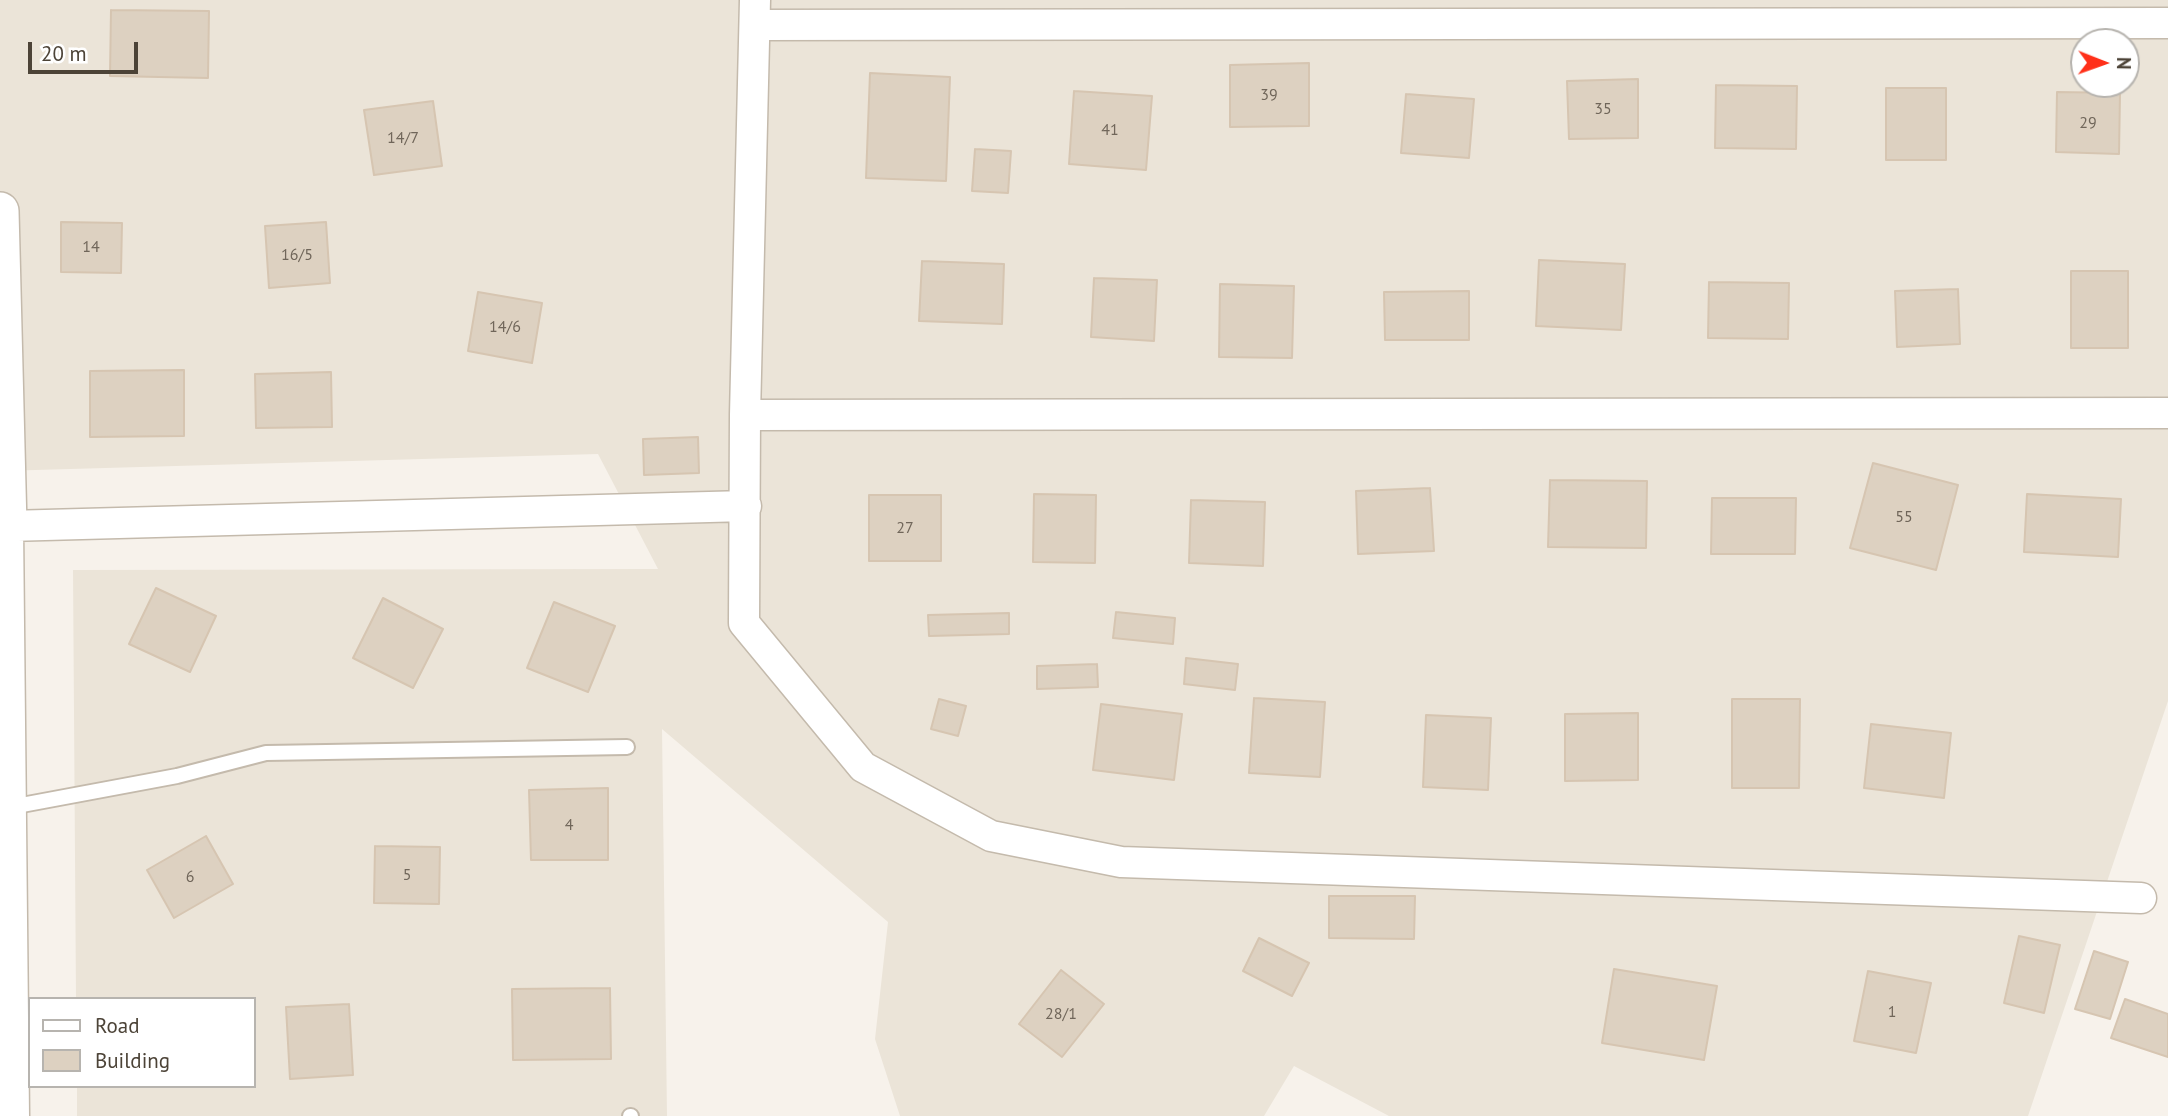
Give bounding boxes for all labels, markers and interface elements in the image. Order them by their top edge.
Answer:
scale bar [32,28,142,72]
north arrow [2070,28,2140,98]
text: 20 m [41,40,87,67]
text: N [2112,57,2136,70]
house number: 39 [1260,85,1278,105]
house number: 35 [1594,99,1612,119]
house number: 29 [2079,113,2097,133]
house number: 41 [1101,120,1119,140]
house number: 14/7 [387,128,419,148]
house number: 14 [82,237,100,257]
house number: 16/5 [281,245,313,265]
house number: 14/6 [489,317,521,337]
house number: 55 [1895,507,1913,527]
house number: 27 [896,518,914,538]
house number: 4 [565,815,573,835]
house number: 5 [403,865,411,885]
house number: 6 [186,867,194,887]
legend [28,997,256,1088]
house number: 1 [1888,1002,1896,1022]
house number: 28/1 [1045,1004,1077,1024]
text: Road [95,1012,139,1039]
text: Building [95,1047,170,1074]

